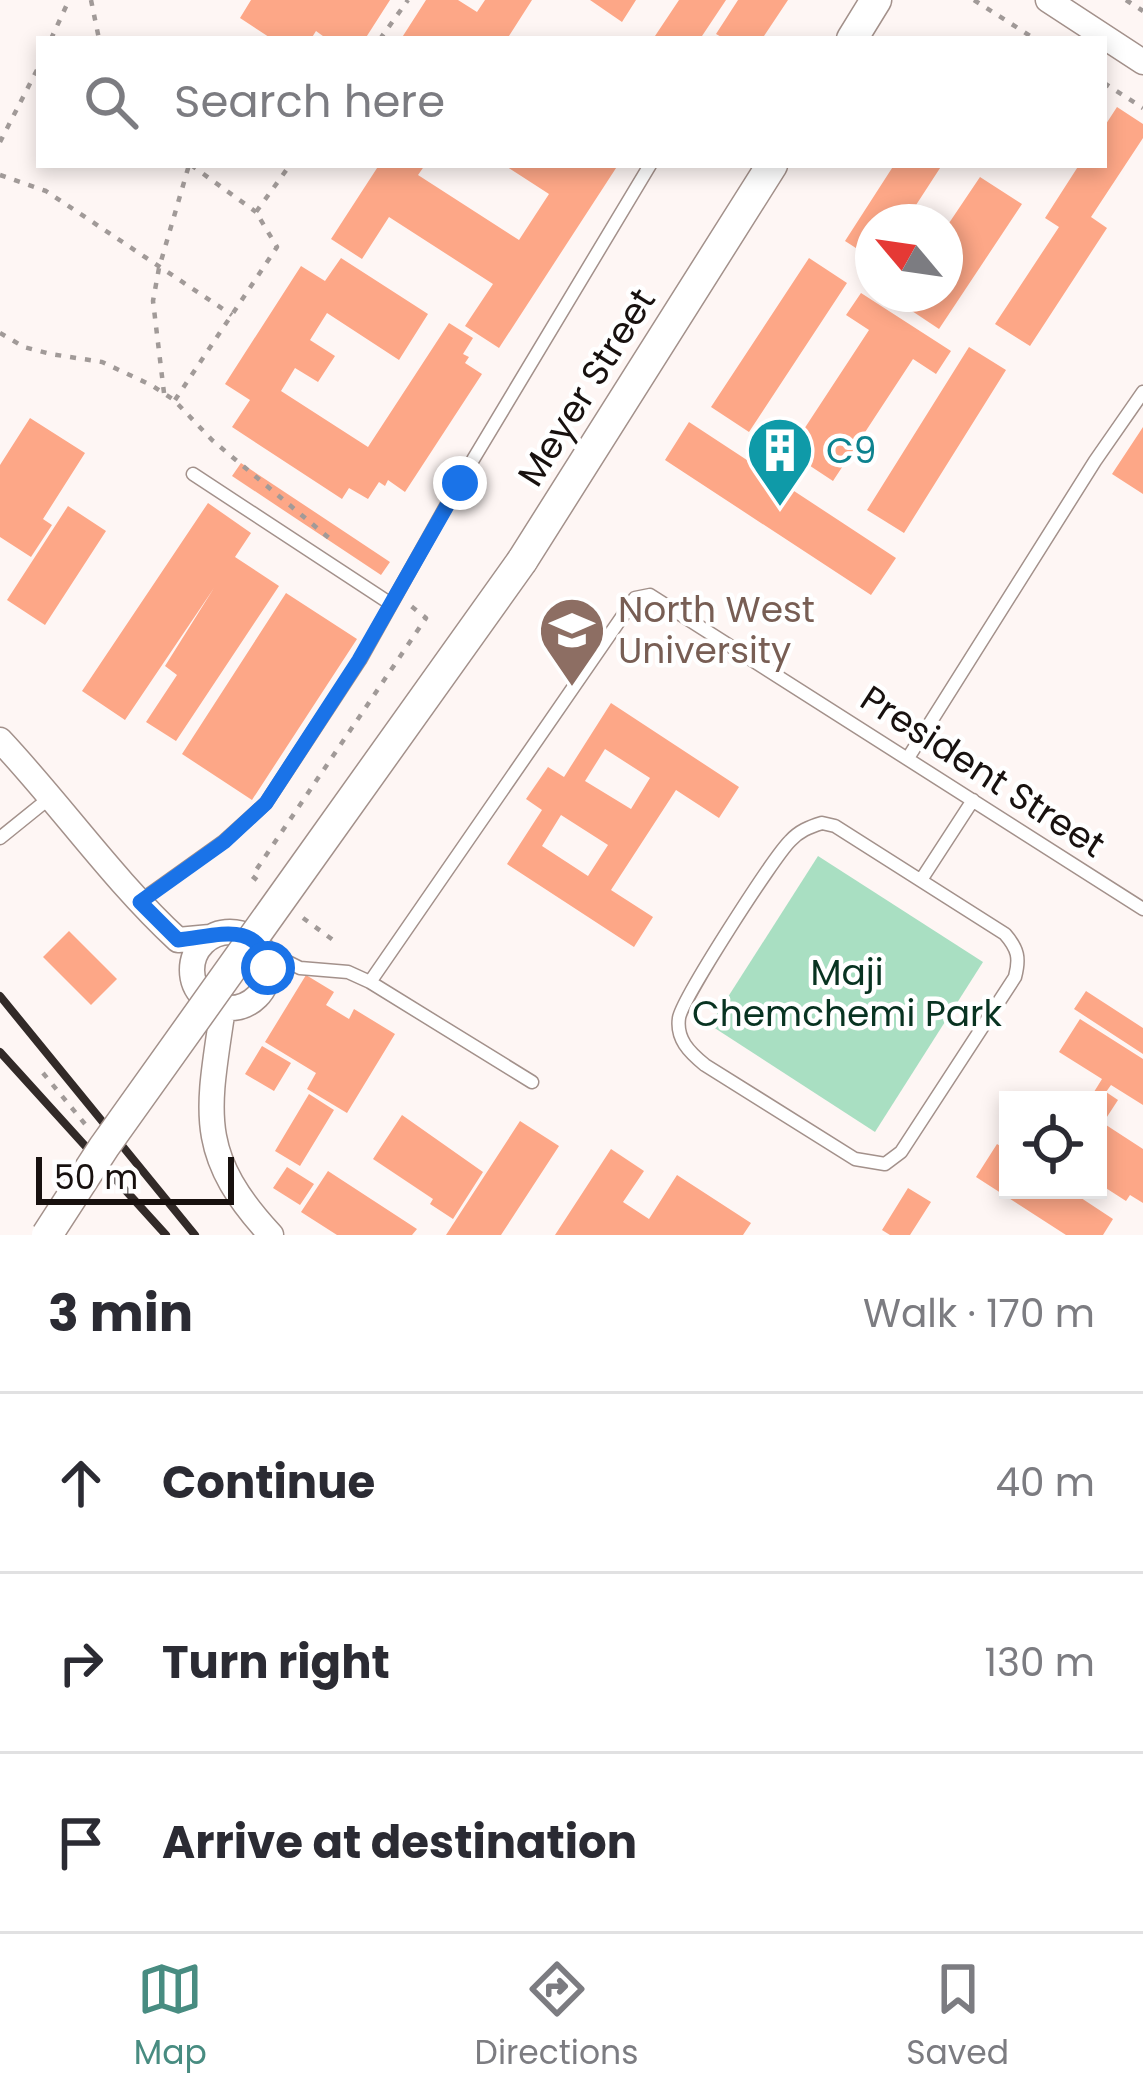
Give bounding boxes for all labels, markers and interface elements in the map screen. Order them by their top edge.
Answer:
search box [36,36,1107,168]
icon: search [78,69,144,135]
text: Search here [174,70,445,133]
north arrow [855,204,963,312]
street label: Meyer Street [505,279,667,496]
building icon: C9 [745,415,815,509]
place label: C9 [826,425,876,476]
route end [433,456,487,510]
place label: North West University [618,584,815,676]
school or university icon: North West University [537,595,607,689]
street label: President Street [851,673,1115,870]
route start [241,941,295,995]
park label: Maji Chemchemi Park [692,947,1003,1039]
map controls [999,1091,1107,1199]
button: locate [999,1091,1107,1199]
scale bar [36,1151,234,1204]
text: 50 m [54,1154,138,1201]
text: 3 min [48,1277,193,1349]
text: Walk · 170 m [863,1286,1095,1341]
icon: ahead [48,1450,114,1516]
text: Continue [162,1451,375,1514]
text: 40 m [995,1455,1095,1510]
icon: right [48,1630,114,1696]
text: Turn right [162,1631,390,1694]
text: 130 m [984,1635,1095,1690]
icon: arrive [48,1810,114,1876]
text: Arrive at destination [162,1811,637,1874]
tab: Map [134,1956,207,2078]
tab: Directions [475,1956,638,2078]
tab: Saved [906,1956,1009,2078]

